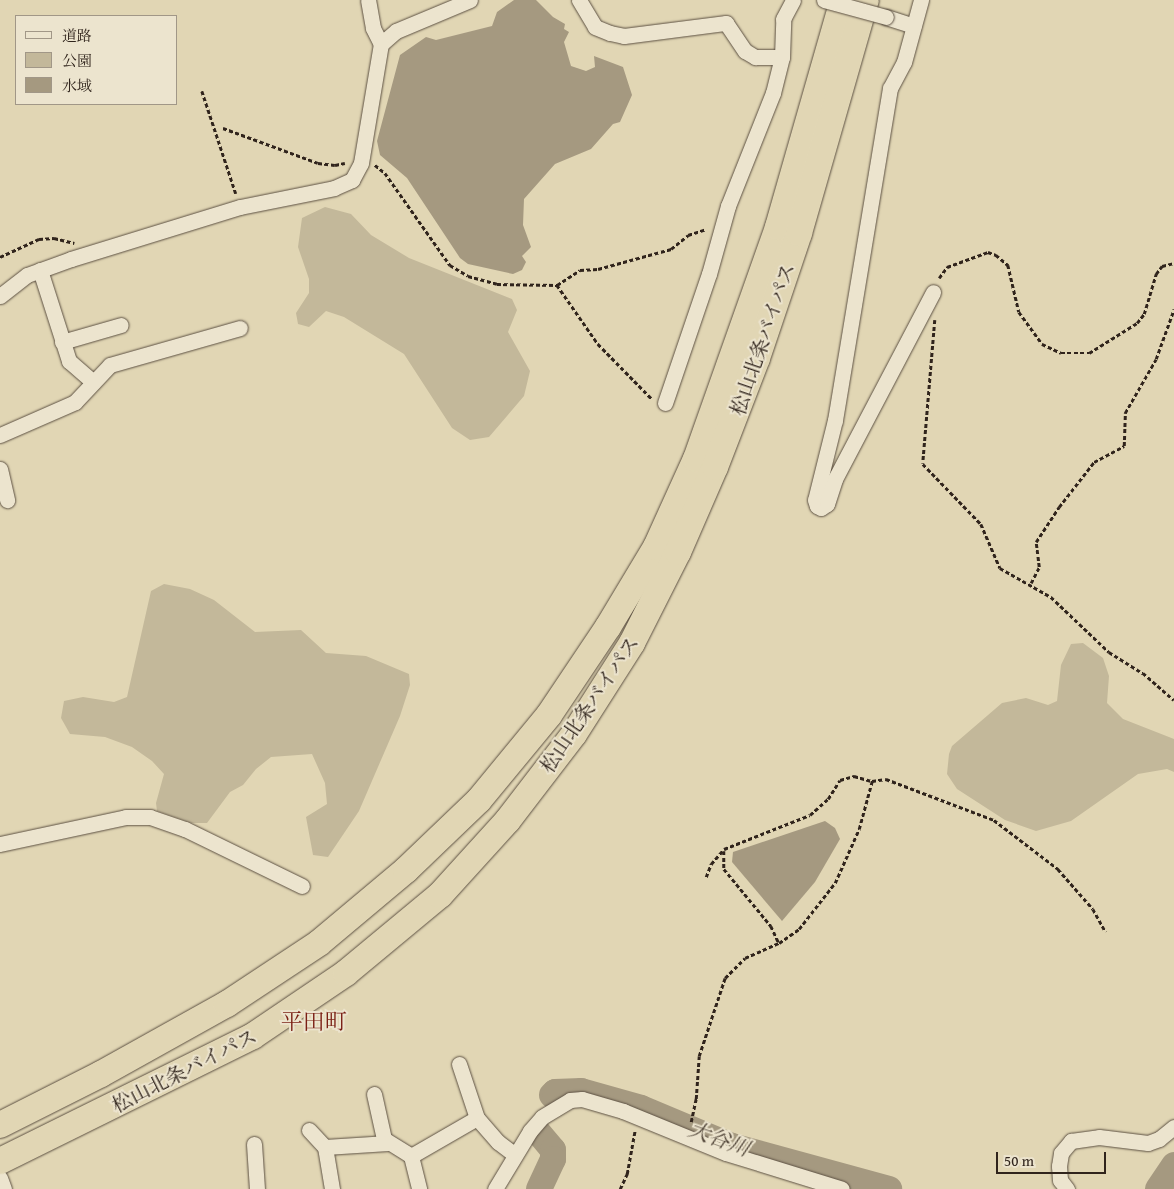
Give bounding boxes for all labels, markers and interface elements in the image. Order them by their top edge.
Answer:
legend [15,15,178,105]
text: 道路 [62,25,92,46]
text: 公園 [62,50,92,71]
text: 水域 [62,75,92,96]
street label: 松山北条バイパス [725,259,799,419]
street label: 松山北条バイパス [534,631,644,777]
district label: 平田町 [281,1009,347,1035]
street label: 松山北条バイパス [107,1023,261,1117]
water label: 大谷川 [685,1116,753,1162]
scale bar [999,1142,1109,1174]
text: 50 m [1004,1150,1034,1171]

